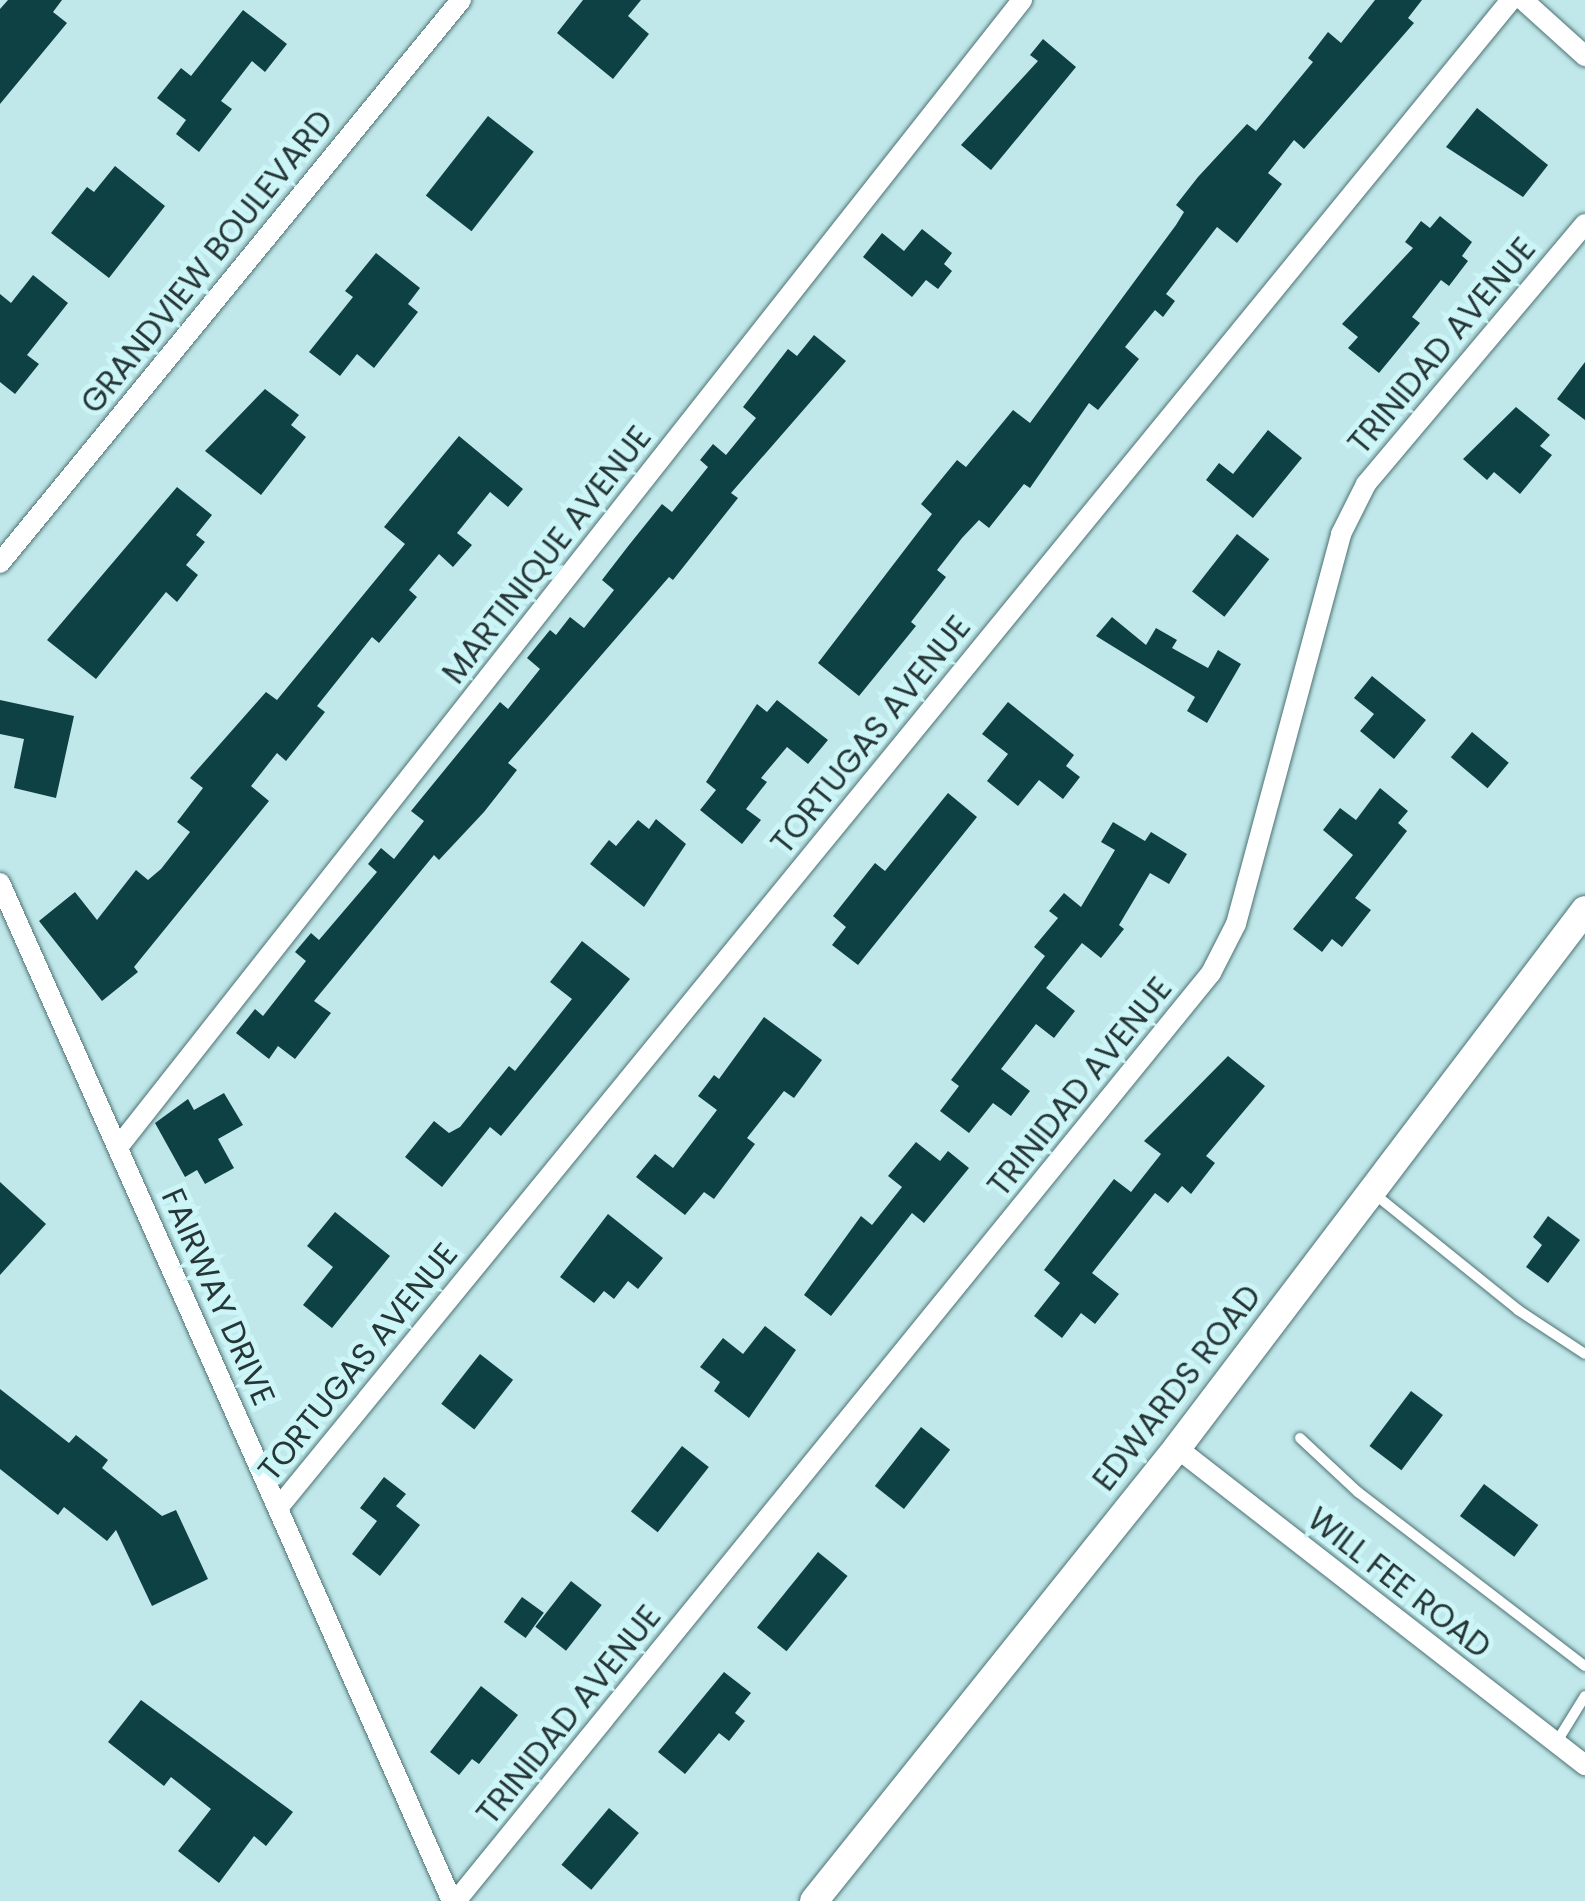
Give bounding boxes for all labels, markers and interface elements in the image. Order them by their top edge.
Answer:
street label: GRANDVIEW BOULEVARD [73,103,341,421]
street label: TRINIDAD AVENUE [1340,230,1544,462]
street label: MARTINIQUE AVENUE [435,419,659,691]
street label: TORTUGAS AVENUE [763,608,979,862]
street label: TRINIDAD AVENUE [980,970,1180,1204]
street label: FAIRWAY DRIVE [153,1183,283,1411]
street label: TORTUGAS AVENUE [250,1235,466,1489]
street label: EDWARDS ROAD [1085,1278,1269,1498]
street label: WILL FEE ROAD [1300,1500,1498,1666]
street label: TRINIDAD AVENUE [469,1598,669,1832]

